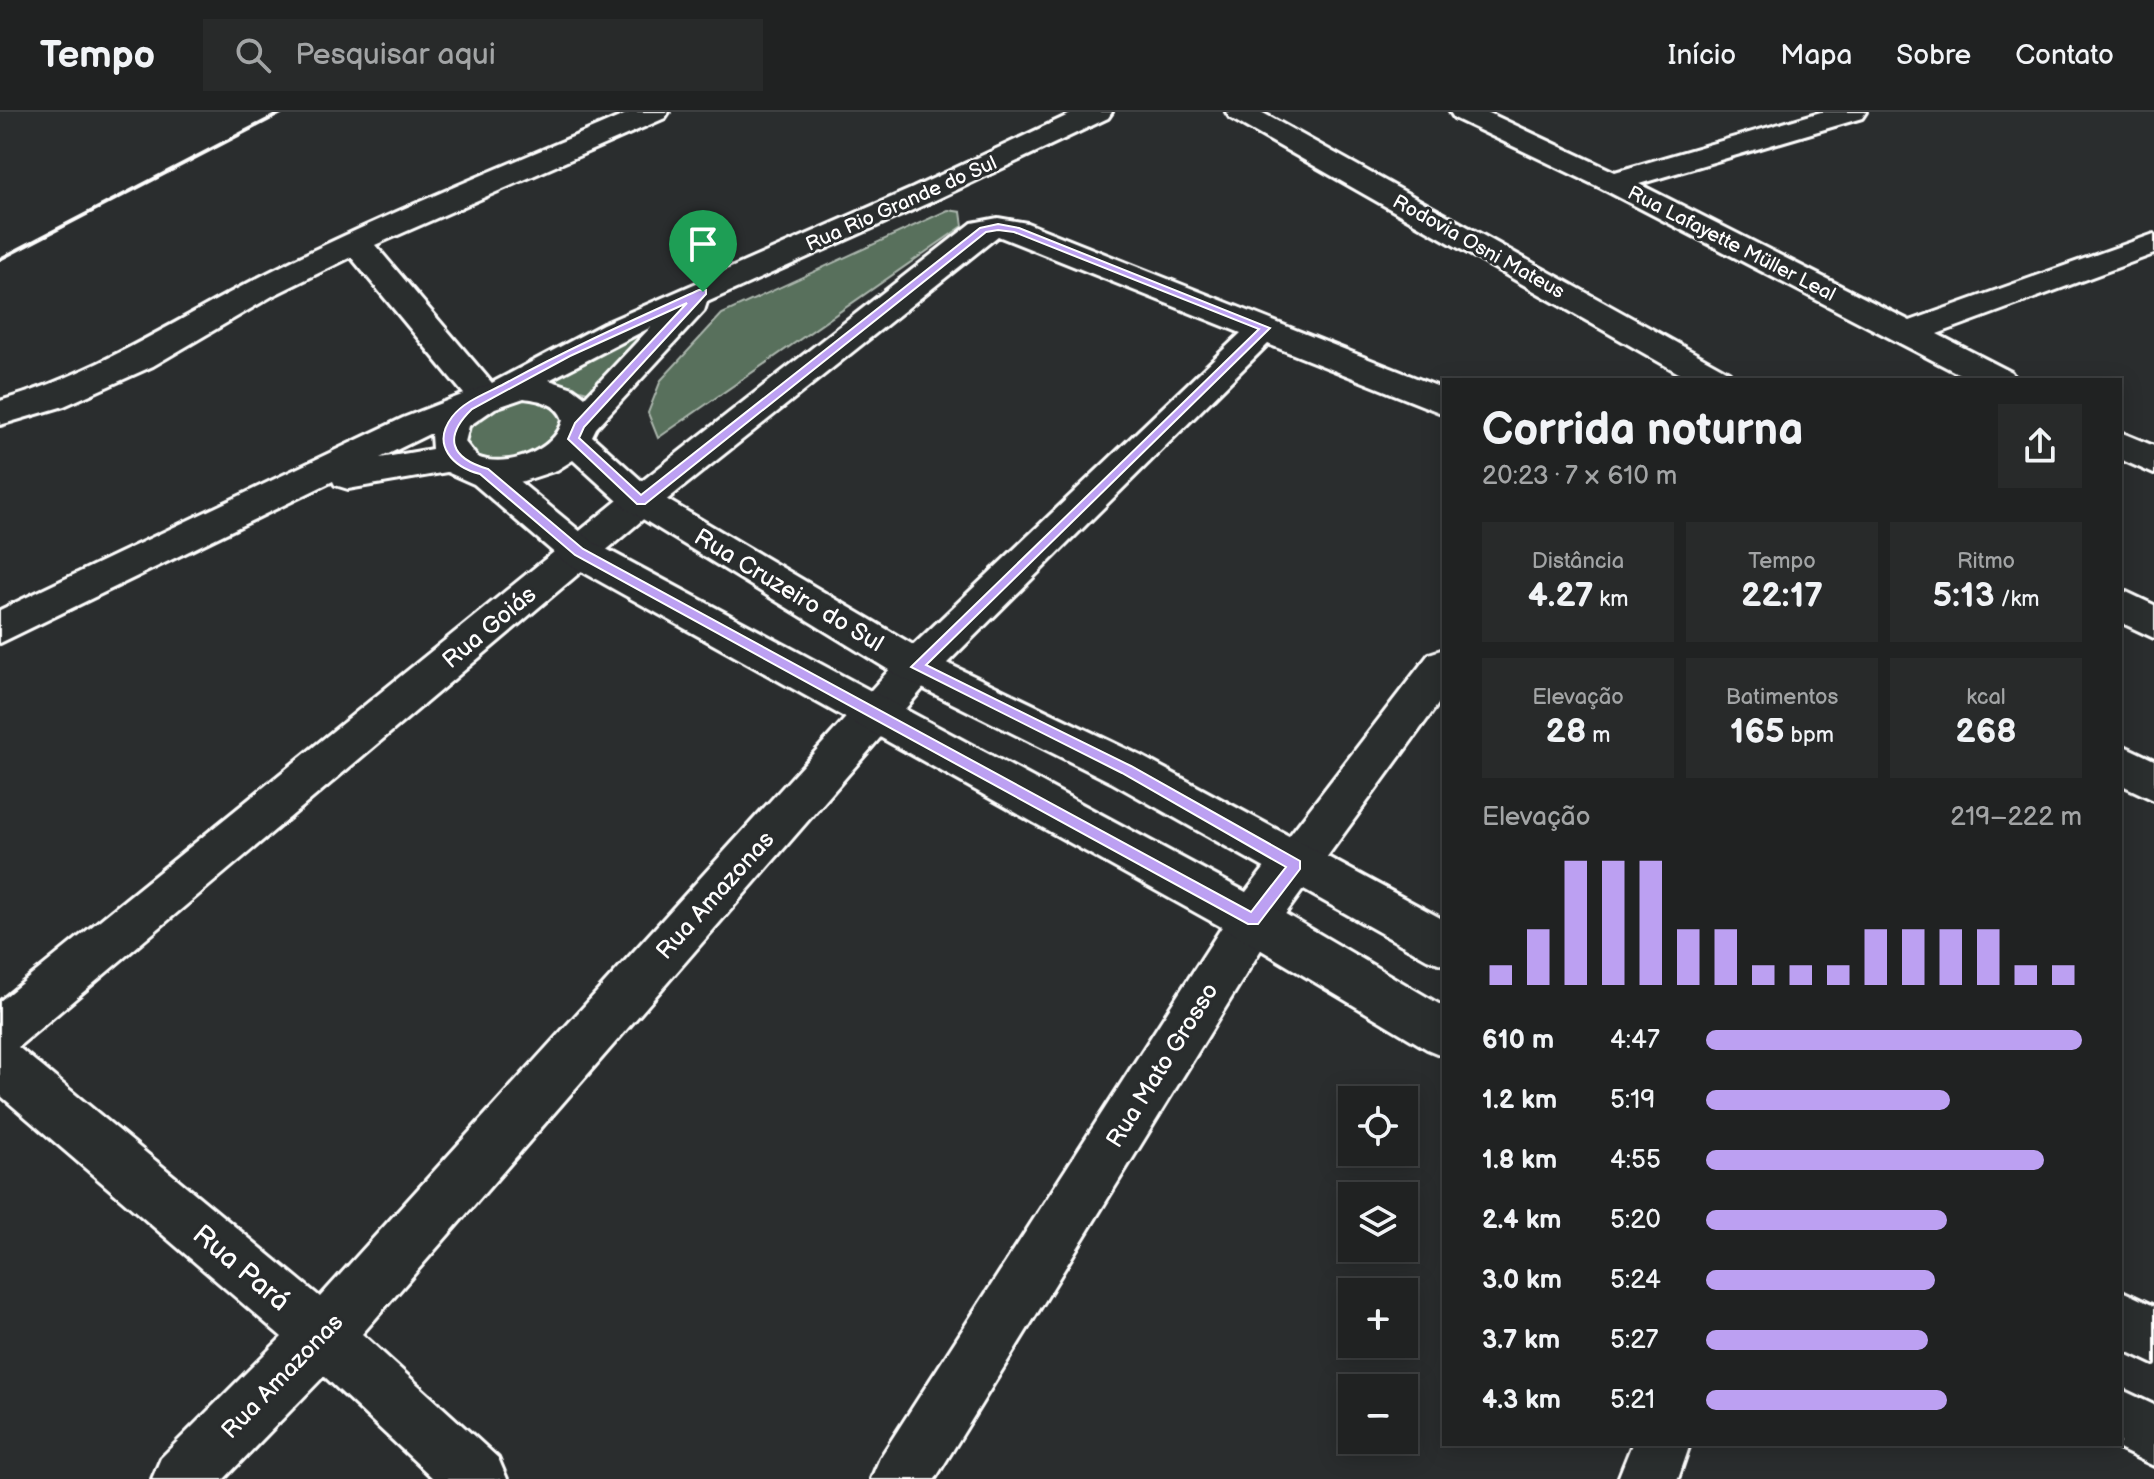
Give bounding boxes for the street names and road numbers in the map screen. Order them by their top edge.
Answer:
street label: Rua Rio Grande do Sul [802,151,1001,257]
street label: Rua Lafayette Müller Leal [1624,181,1839,307]
street label: Rodovia Osni Mateus [1388,190,1569,304]
street label: Rua Cruzeiro do Sul [689,523,889,658]
street label: Rua Goiás [437,580,542,675]
street label: Rua Amazonas [650,825,781,965]
street label: Rua Mato Grosso [1100,978,1225,1153]
street label: Rua Pará [186,1218,296,1318]
street label: Rua Amazonas [216,1308,349,1445]

